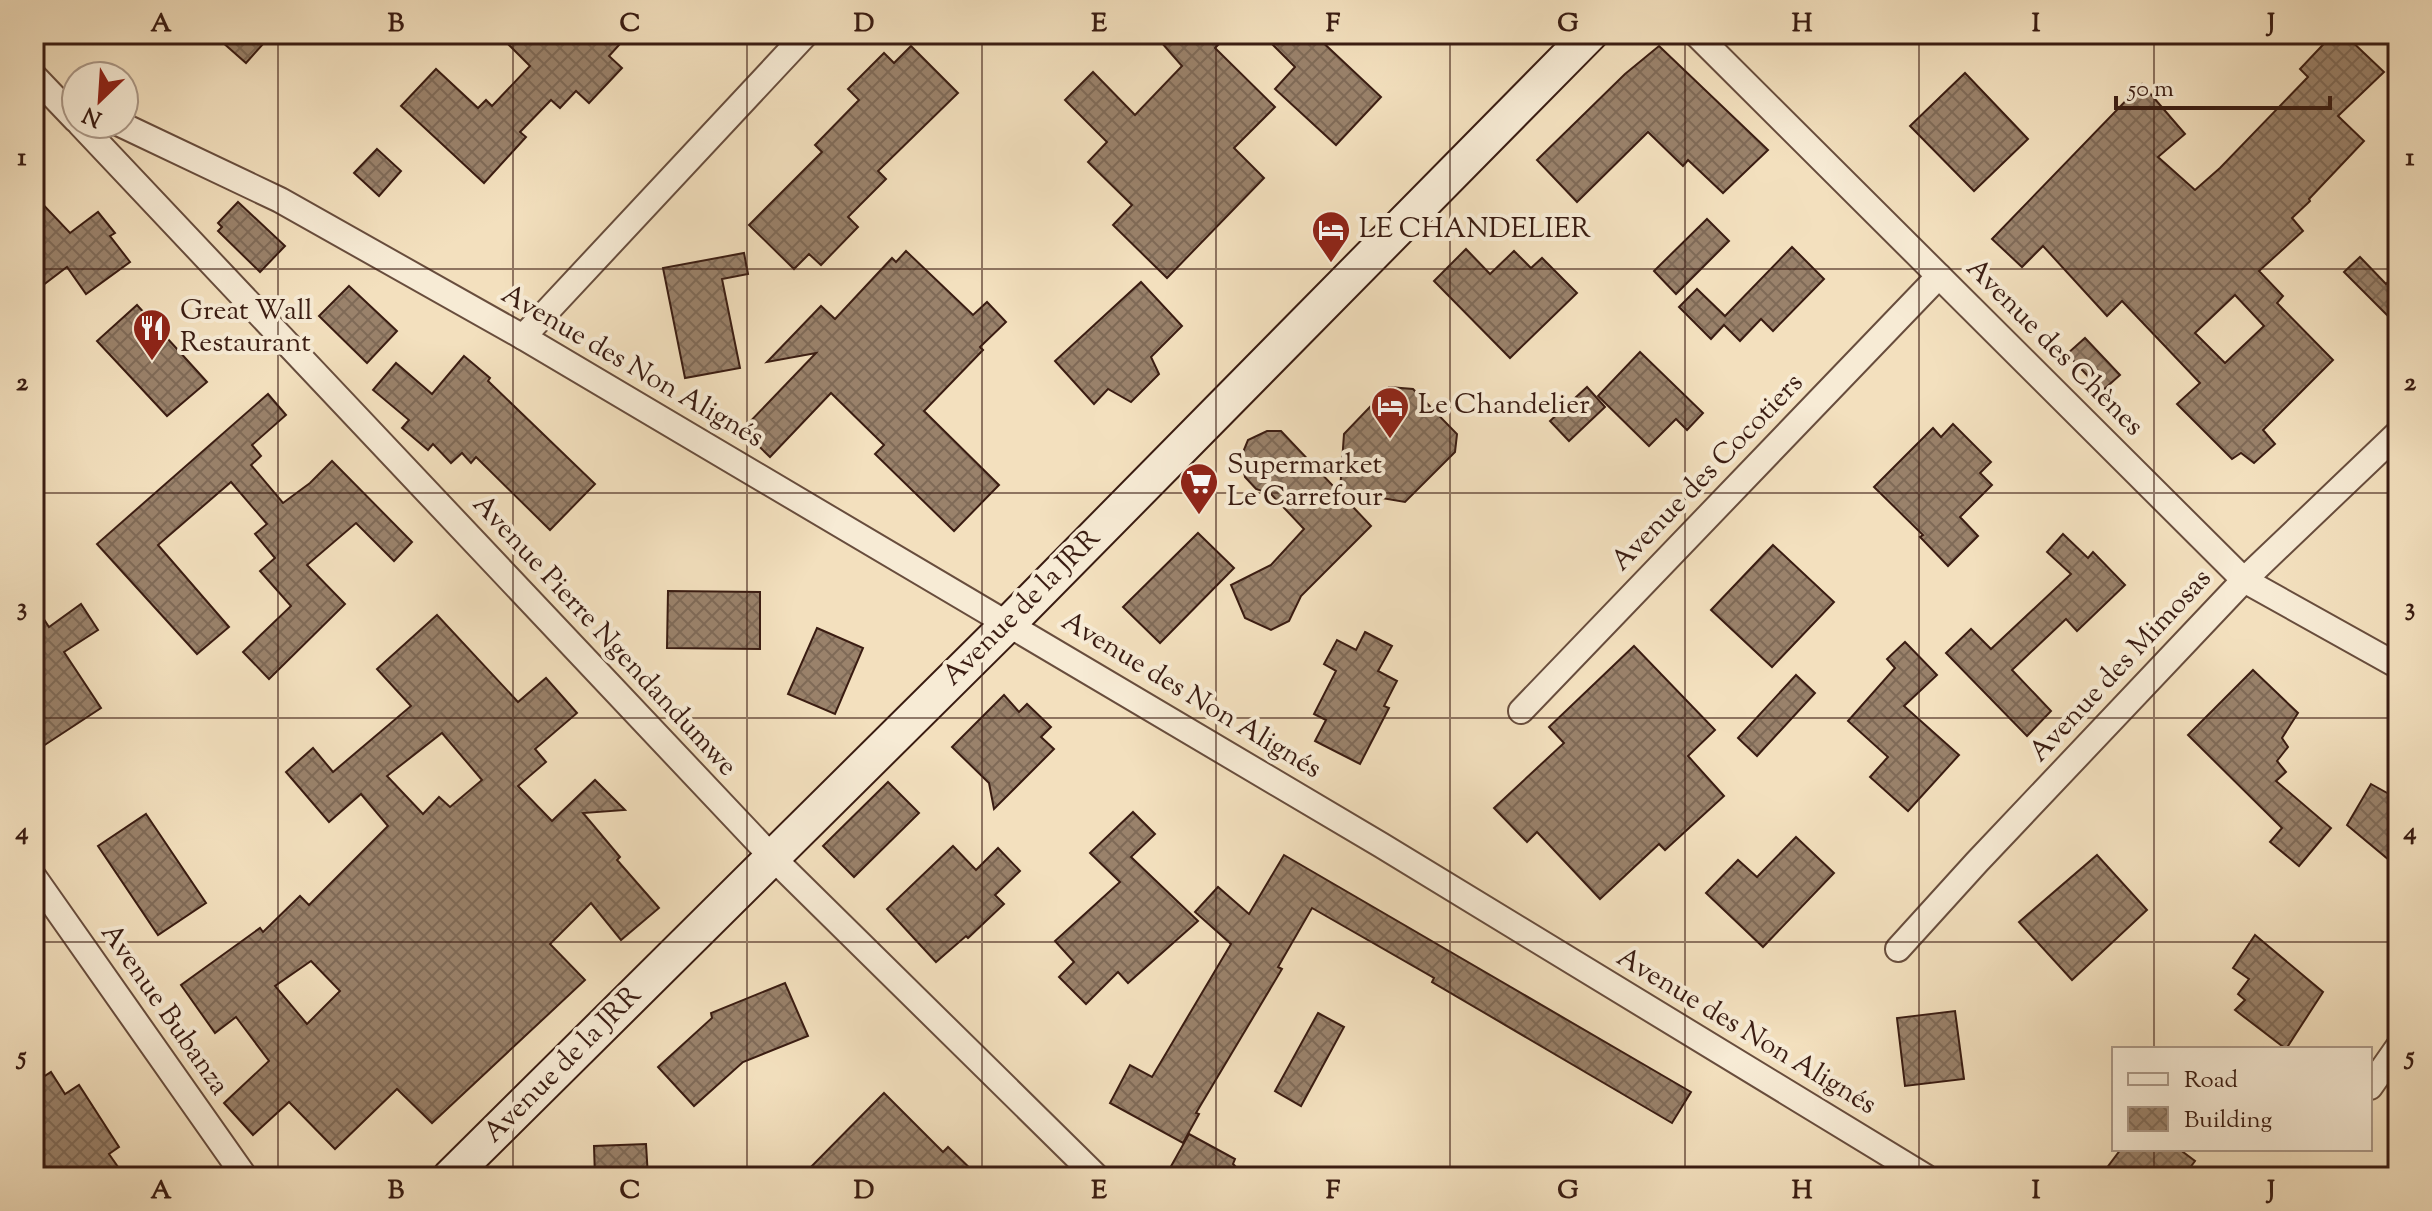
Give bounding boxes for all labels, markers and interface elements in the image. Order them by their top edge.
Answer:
text: A [150,6,172,43]
text: B [388,6,405,43]
text: C [620,6,640,43]
text: D [854,6,874,43]
text: E [1091,6,1107,43]
text: F [1326,6,1341,43]
text: G [1557,6,1579,43]
text: H [1792,6,1813,43]
text: I [2032,6,2041,43]
text: J [2265,6,2275,43]
north arrow [60,60,140,140]
scale bar [2116,60,2330,110]
text: 50 m [2126,73,2174,107]
text: N [78,97,108,134]
text: 1 [18,140,27,177]
text: 1 [2406,140,2415,177]
hotel icon: LE CHANDELIER [1310,209,1352,264]
place label: LE CHANDELIER [1359,210,1591,250]
street label: Avenue des Chènes [1956,250,2152,446]
street label: Avenue des Non Alignés [493,275,771,459]
place label: Great Wall Restaurant [180,292,313,364]
restaurant icon: Great Wall Restaurant [131,307,173,362]
text: 2 [16,365,29,402]
street label: Avenue des Cocotiers [1603,365,1813,581]
text: 2 [2404,365,2417,402]
hotel icon: Le Chandelier [1369,385,1411,440]
place label: Le Chandelier [1418,386,1590,426]
place label: Supermarket Le Carrefour [1227,446,1383,518]
supermarket icon: Supermarket Le Carrefour [1178,461,1220,516]
street label: Avenue Pierre Ngendandumwe [462,486,746,786]
street label: Avenue de la JRR [934,520,1110,696]
street label: Avenue des Mimosas [2020,560,2222,772]
text: 3 [17,590,27,627]
text: 3 [2405,590,2415,627]
street label: Avenue des Non Alignés [1053,602,1329,790]
text: 4 [14,814,29,851]
text: 4 [2402,814,2417,851]
street label: Avenue Bubanza [90,916,238,1104]
street label: Avenue des Non Alignés [1608,938,1884,1126]
street label: Avenue de la JRR [475,977,651,1153]
text: 5 [16,1039,27,1076]
text: 5 [2404,1039,2415,1076]
legend [2112,1047,2372,1151]
text: Road [2184,1064,2238,1098]
text: Building [2184,1104,2273,1138]
text: A [150,1173,172,1210]
text: B [388,1173,405,1210]
text: C [620,1173,640,1210]
text: D [854,1173,874,1210]
text: E [1091,1173,1107,1210]
text: F [1326,1173,1341,1210]
text: G [1557,1173,1579,1210]
text: H [1792,1173,1813,1210]
text: I [2032,1173,2041,1210]
text: J [2265,1173,2275,1210]

